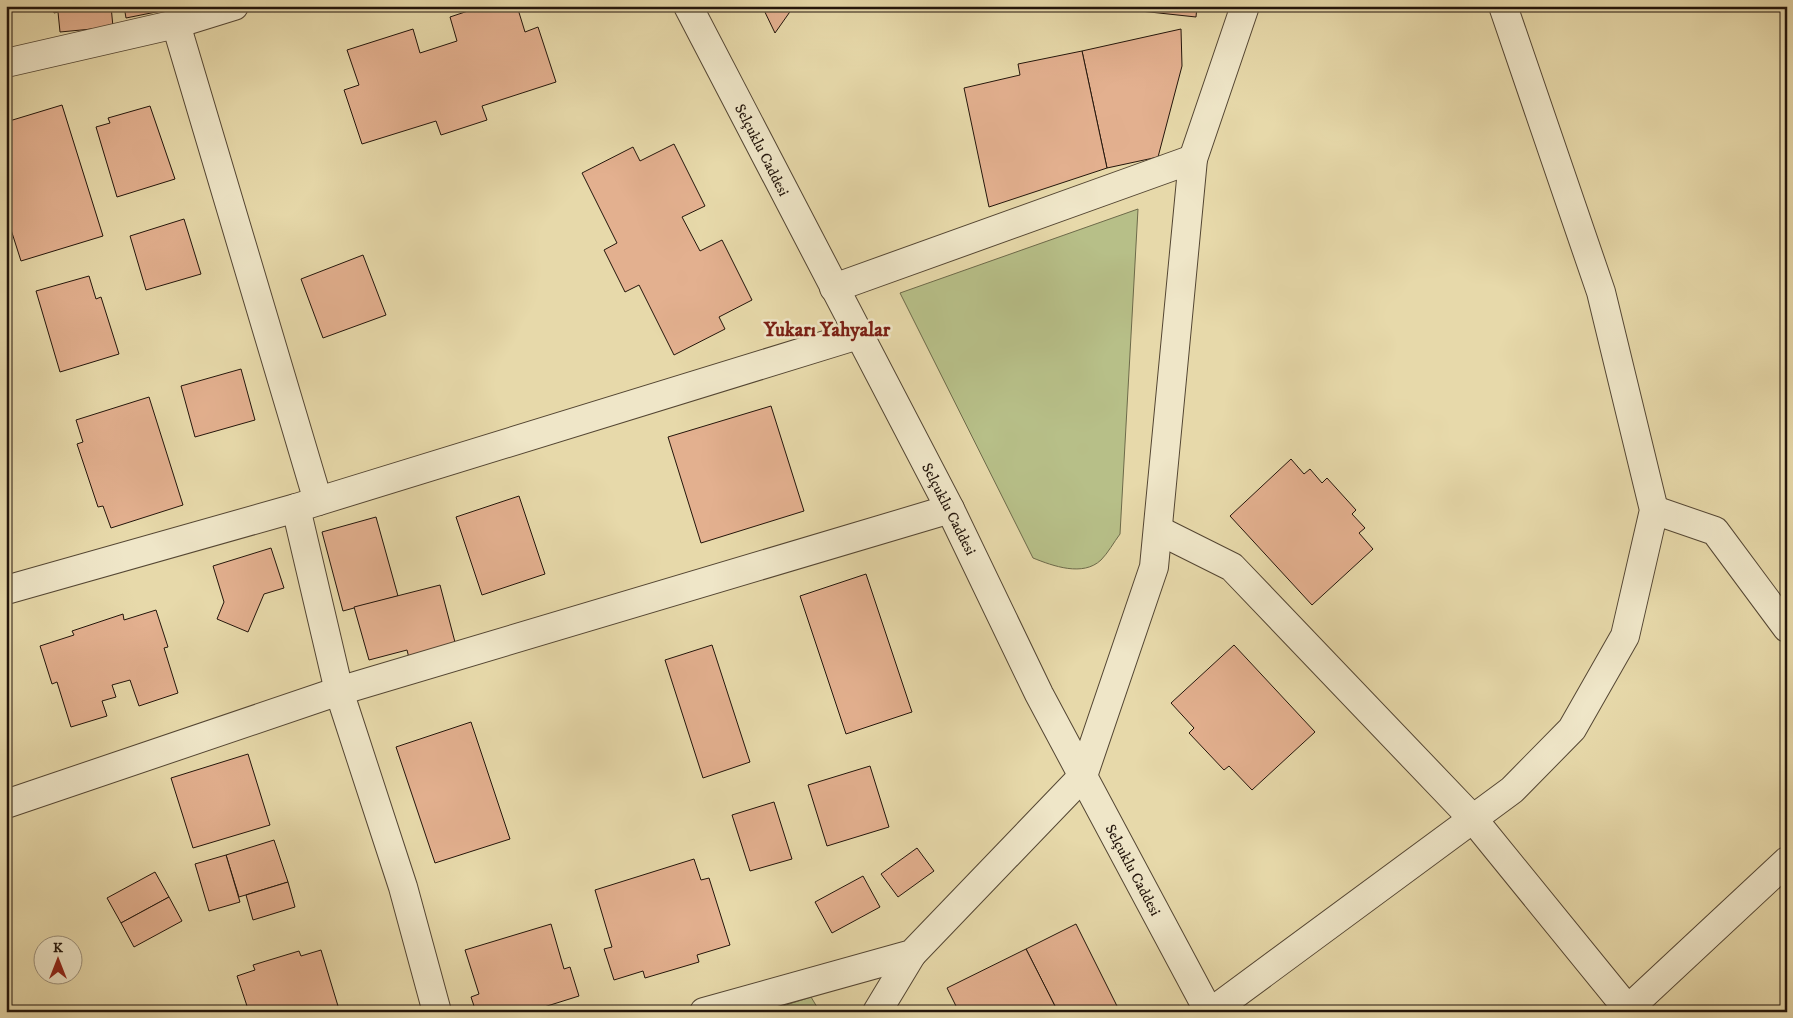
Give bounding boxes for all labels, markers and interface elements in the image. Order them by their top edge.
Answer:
street label: Selçuklu Caddesi [730,101,793,200]
district label: Yukarı Yahyalar [763,318,891,343]
street label: Selçuklu Caddesi [917,460,980,559]
street label: Selçuklu Caddesi [1100,821,1165,919]
north arrow [32,936,82,986]
text: K [53,939,64,957]

